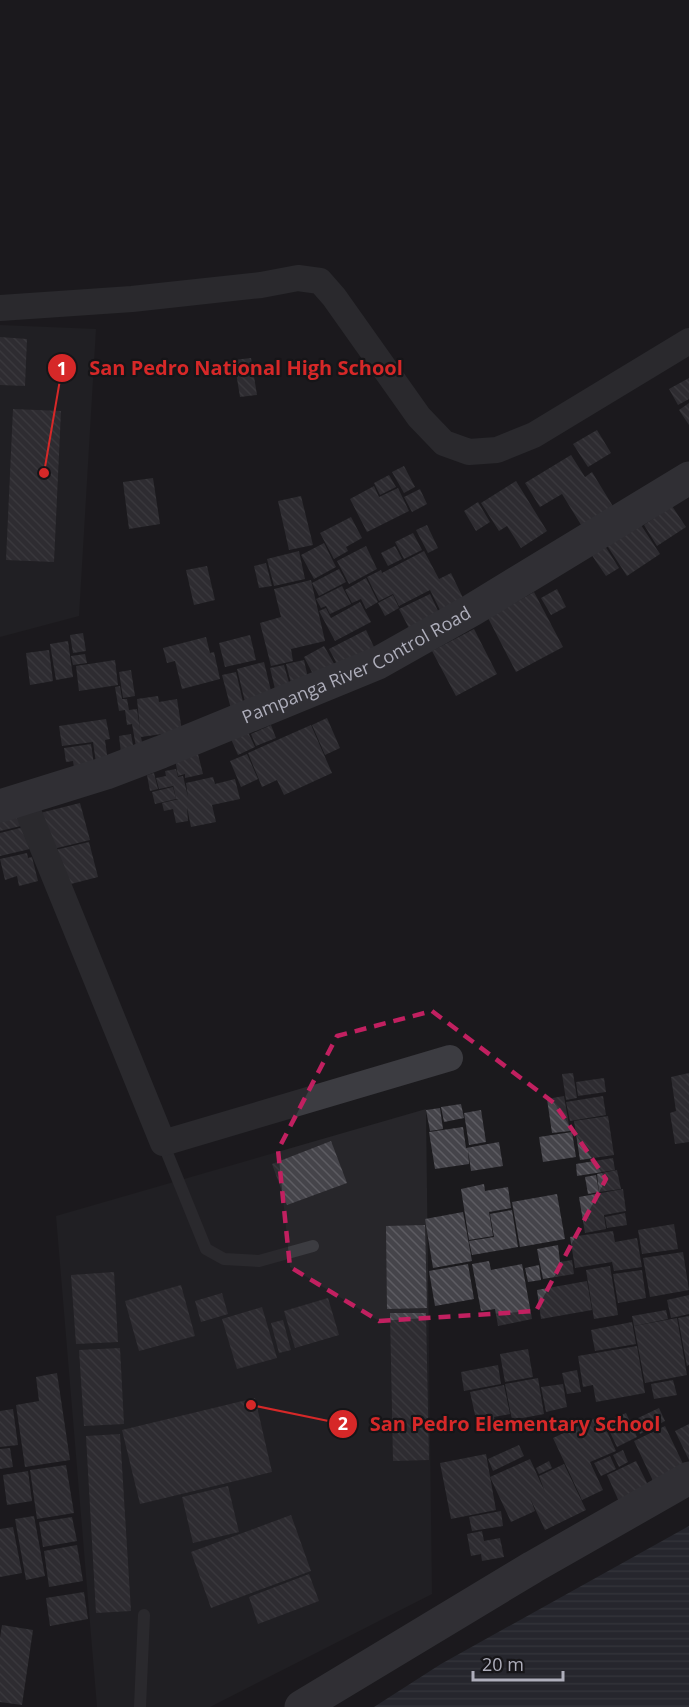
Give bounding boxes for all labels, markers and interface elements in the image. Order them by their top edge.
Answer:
callout: San Pedro National High School [47,349,415,387]
text: San Pedro National High School [89,354,403,381]
text: 1 [57,356,67,380]
street label: Pampanga River Control Road [238,600,475,729]
callout: San Pedro Elementary School [328,1405,672,1443]
text: San Pedro Elementary School [370,1410,660,1437]
text: 2 [338,1411,348,1435]
scale bar [473,1644,563,1682]
text: 20 m [482,1652,524,1676]

